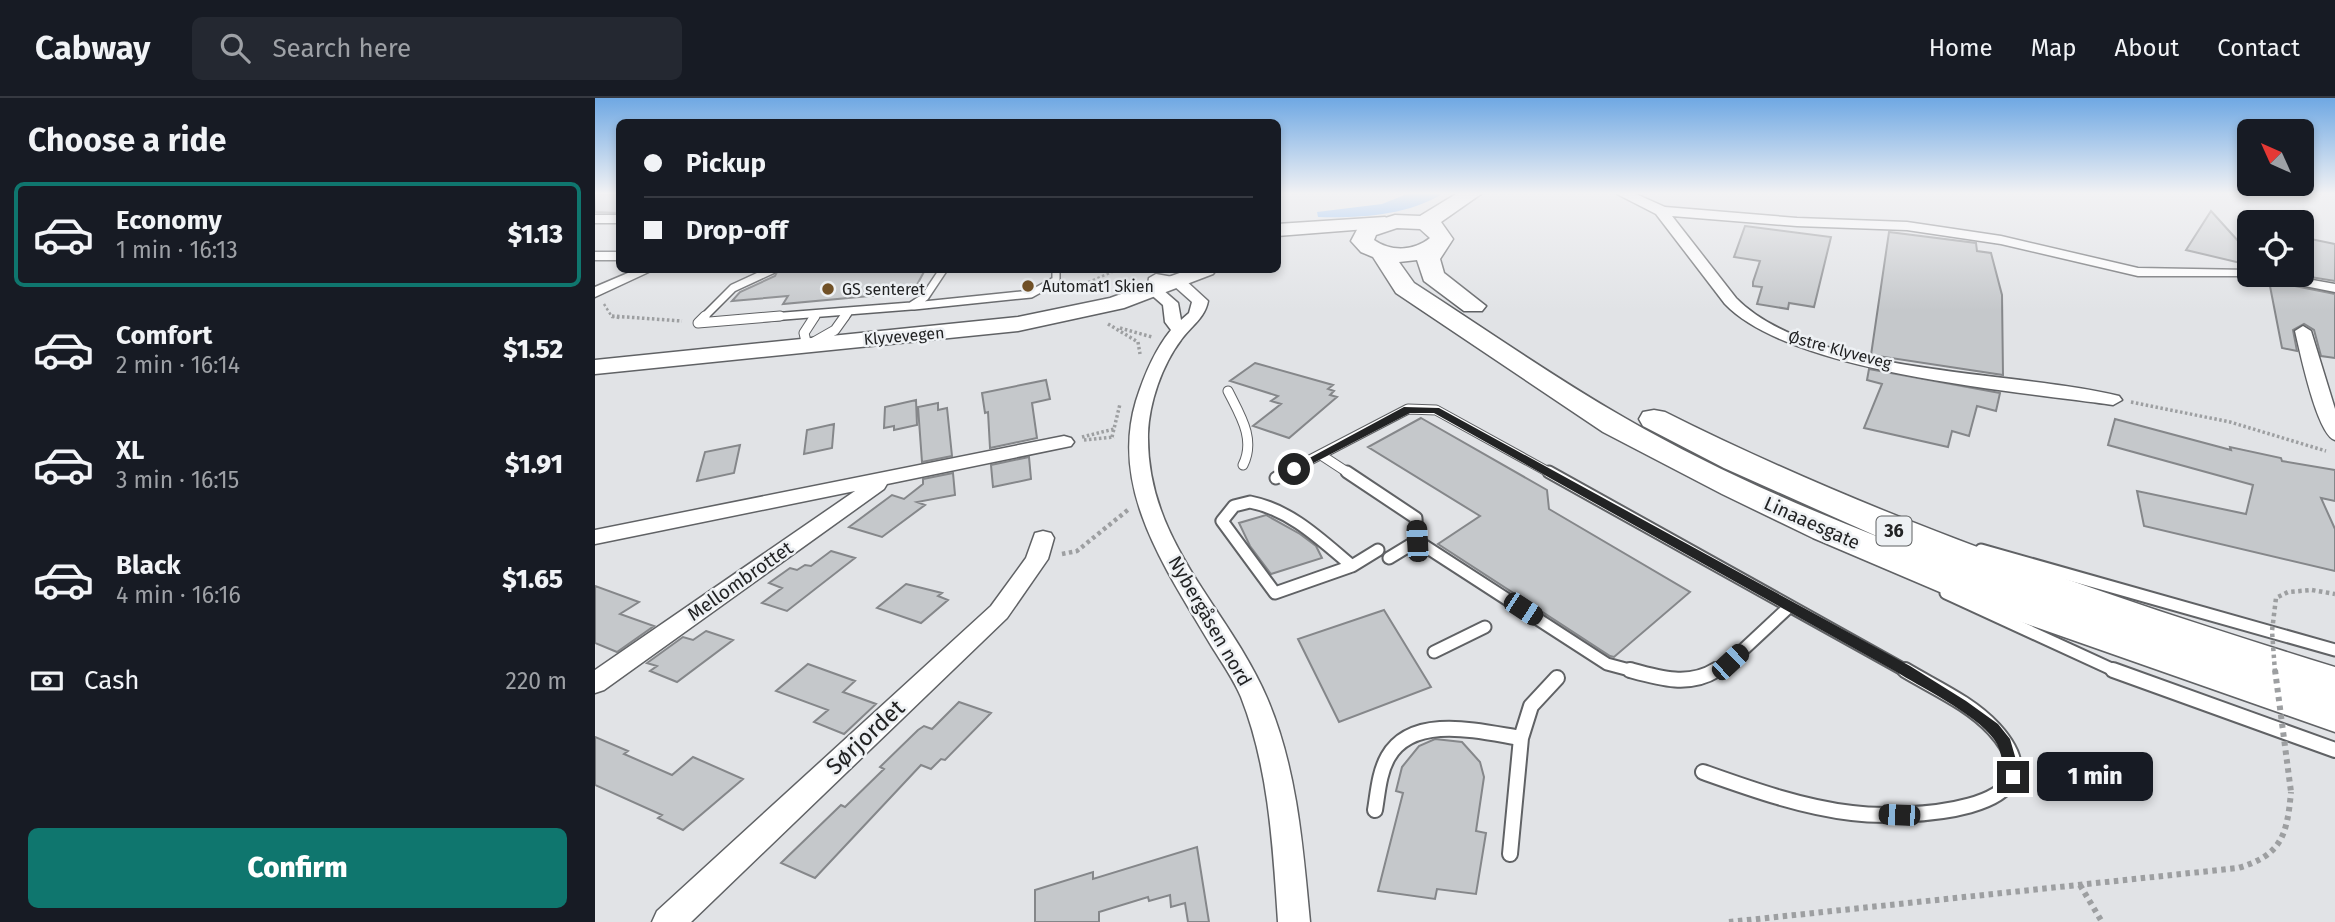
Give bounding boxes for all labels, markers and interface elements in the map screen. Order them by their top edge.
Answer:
search box [192,17,682,80]
text: Cabway [35,28,150,68]
icon: search [216,29,254,67]
text: Search here [272,33,411,64]
text: Home [1929,34,1993,62]
text: Map [2031,34,2077,62]
text: About [2115,34,2179,62]
text: Contact [2217,34,2300,62]
north arrow [2237,119,2313,196]
map controls [2237,119,2314,287]
text: Choose a ride [28,121,226,159]
text: Pickup [686,148,766,179]
icon: car [32,203,95,266]
text: Economy [116,205,222,236]
button: locate [2237,210,2314,287]
text: Drop-off [686,215,788,246]
text: $1.13 [508,219,563,250]
text: 1 min · 16:13 [116,236,238,264]
place label: Automat1 Skien [1042,277,1154,296]
marker: Automat1 Skien [1020,278,1036,294]
place label: GS senteret [842,280,925,299]
marker: GS senteret [820,281,836,297]
icon: car [32,318,95,381]
text: Comfort [116,320,212,351]
street label: Klyvevegen [863,323,945,349]
street label: Østre Klyveveg [1786,327,1894,373]
text: $1.52 [503,334,563,365]
text: 2 min · 16:14 [116,351,240,379]
icon: car [32,433,95,496]
text: XL [116,435,144,466]
text: $1.91 [505,449,563,480]
route start [1278,453,1310,485]
text: 3 min · 16:15 [116,466,239,494]
street label: Linaaesgate [1760,492,1864,554]
road number: 36 [1877,516,1911,545]
car [1406,519,1429,563]
street label: Mellombrottet [683,536,797,626]
icon: car [32,548,95,611]
text: Black [116,550,181,581]
street label: Nybergåsen nord [1163,552,1257,690]
text: $1.65 [502,564,563,595]
text: 4 min · 16:16 [116,581,241,609]
car [1500,589,1547,629]
car [1708,640,1753,684]
icon: cash [28,662,66,700]
text: Cash [84,665,140,696]
text: 220 m [506,667,567,695]
street label: Sørjordet [820,693,911,780]
callout: 1 min [2037,752,2153,802]
route end [1997,761,2029,793]
text: 1 min [2067,762,2123,790]
car [1878,804,1921,826]
button: Confirm [28,828,567,908]

